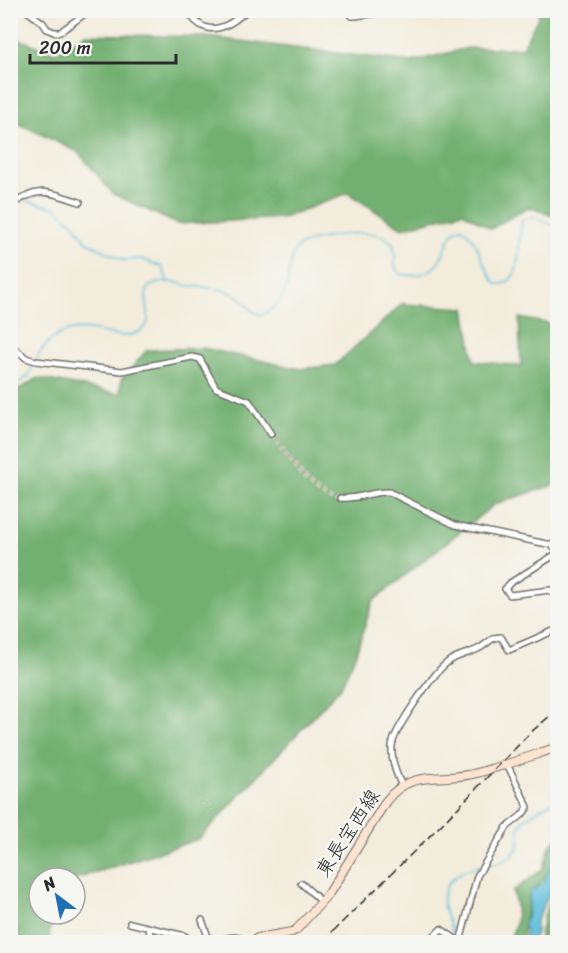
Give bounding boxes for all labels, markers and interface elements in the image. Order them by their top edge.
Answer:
scale bar [30,27,176,65]
text: 200 m [39,32,91,64]
street label: 東長宝西線 [306,782,390,884]
north arrow [27,866,87,926]
text: N [36,868,62,899]

